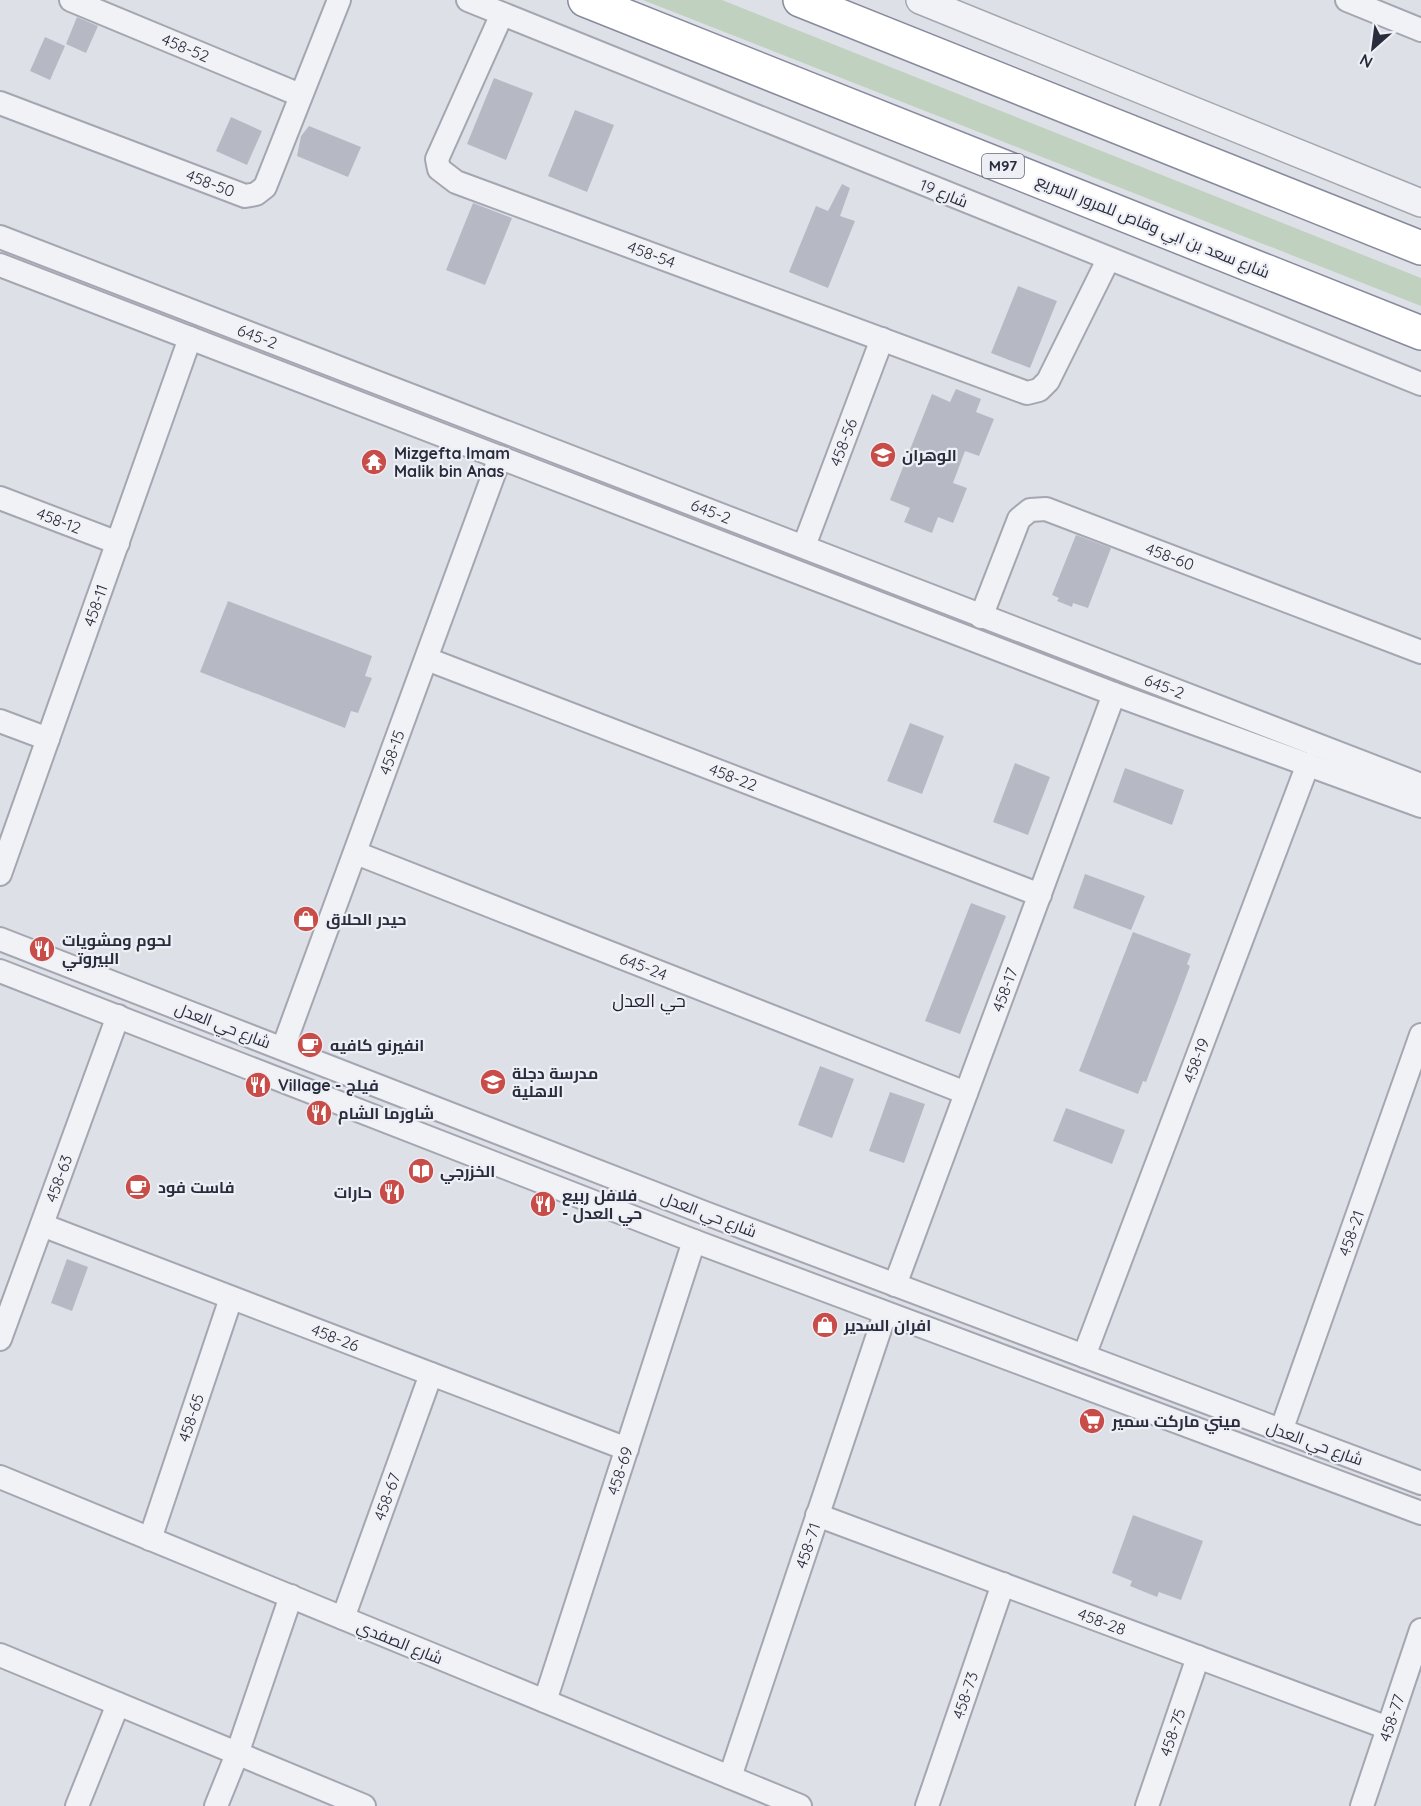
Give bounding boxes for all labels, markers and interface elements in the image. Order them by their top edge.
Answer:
north arrow [1343,18,1403,78]
street label: 458-52 [159,29,212,66]
text: N [1356,50,1376,73]
road number: M97 [982,154,1024,178]
street label: 458-50 [183,165,237,201]
street label: شارع سعد بن ابي وقاص للمرور السريع [1032,170,1273,286]
street label: شارع 19 [916,174,971,214]
street label: 458-54 [625,236,678,272]
street label: 645-2 [235,320,280,353]
street label: 458-56 [825,415,861,469]
school or university icon: الوهران [868,440,898,470]
place label: Mizgefta Imam Malik bin Anas [394,443,510,481]
place label: الوهران [902,445,957,465]
temple icon: Mizgefta Imam Malik bin Anas [359,447,389,477]
street label: 645-2 [688,494,734,528]
street label: 458-12 [34,503,84,538]
street label: 458-60 [1143,538,1197,575]
street label: 458-11 [79,582,112,629]
street label: 645-2 [1142,669,1187,703]
street label: 458-15 [374,727,409,777]
street label: 458-22 [706,759,760,795]
shop icon: حيدر الحلاق [291,904,321,934]
place label: حيدر الحلاق [326,909,407,929]
place label: لحوم ومشويات البيروتي [62,930,172,971]
restaurant icon: لحوم ومشويات البيروتي [27,934,57,964]
street label: 645-24 [617,948,670,984]
street label: 458-17 [987,965,1022,1014]
district label: حي العدل [612,989,686,1015]
street label: شارع حي العدل [171,998,274,1056]
cafe icon: انفيرنو كافيه [295,1030,325,1060]
place label: انفيرنو كافيه [330,1035,424,1055]
street label: 458-19 [1178,1035,1213,1086]
place label: مدرسة دجلة الاهلية [512,1063,598,1101]
school or university icon: مدرسة دجلة الاهلية [478,1067,508,1097]
restaurant icon: Village - فيلج [243,1070,273,1100]
place label: Village - فيلج [278,1075,379,1096]
restaurant icon: شاورما الشام [304,1098,334,1128]
place label: شاورما الشام [338,1103,434,1125]
street label: 458-63 [41,1152,77,1205]
library icon: الخزرجي [406,1156,436,1186]
place label: الخزرجي [440,1161,495,1184]
cafe icon: فاست فود [123,1172,153,1202]
place label: فاست فود [158,1177,235,1197]
restaurant icon: حارات [377,1177,407,1207]
place label: حارات [334,1182,372,1202]
place label: فلافل ربيع - حي العدل [562,1185,642,1226]
street label: شارع حي العدل [657,1187,760,1245]
restaurant icon: فلافل ربيع - حي العدل [528,1189,558,1219]
street label: 458-21 [1334,1208,1368,1258]
shop icon: افران السدير [810,1310,840,1340]
place label: افران السدير [843,1315,931,1335]
street label: 458-26 [308,1319,362,1356]
street label: 458-65 [173,1391,208,1444]
supermarket icon: ميني ماركت سمير [1077,1406,1107,1436]
place label: ميني ماركت سمير [1111,1411,1241,1434]
street label: شارع حي العدل [1263,1416,1366,1473]
street label: 458-69 [602,1444,637,1498]
street label: 458-67 [369,1470,404,1523]
street label: 458-71 [791,1520,824,1571]
street label: 458-28 [1075,1603,1129,1639]
street label: شارع الصفدي [353,1616,446,1672]
street label: 458-73 [948,1669,982,1722]
street label: 458-77 [1374,1692,1409,1744]
street label: 458-75 [1155,1706,1190,1759]

